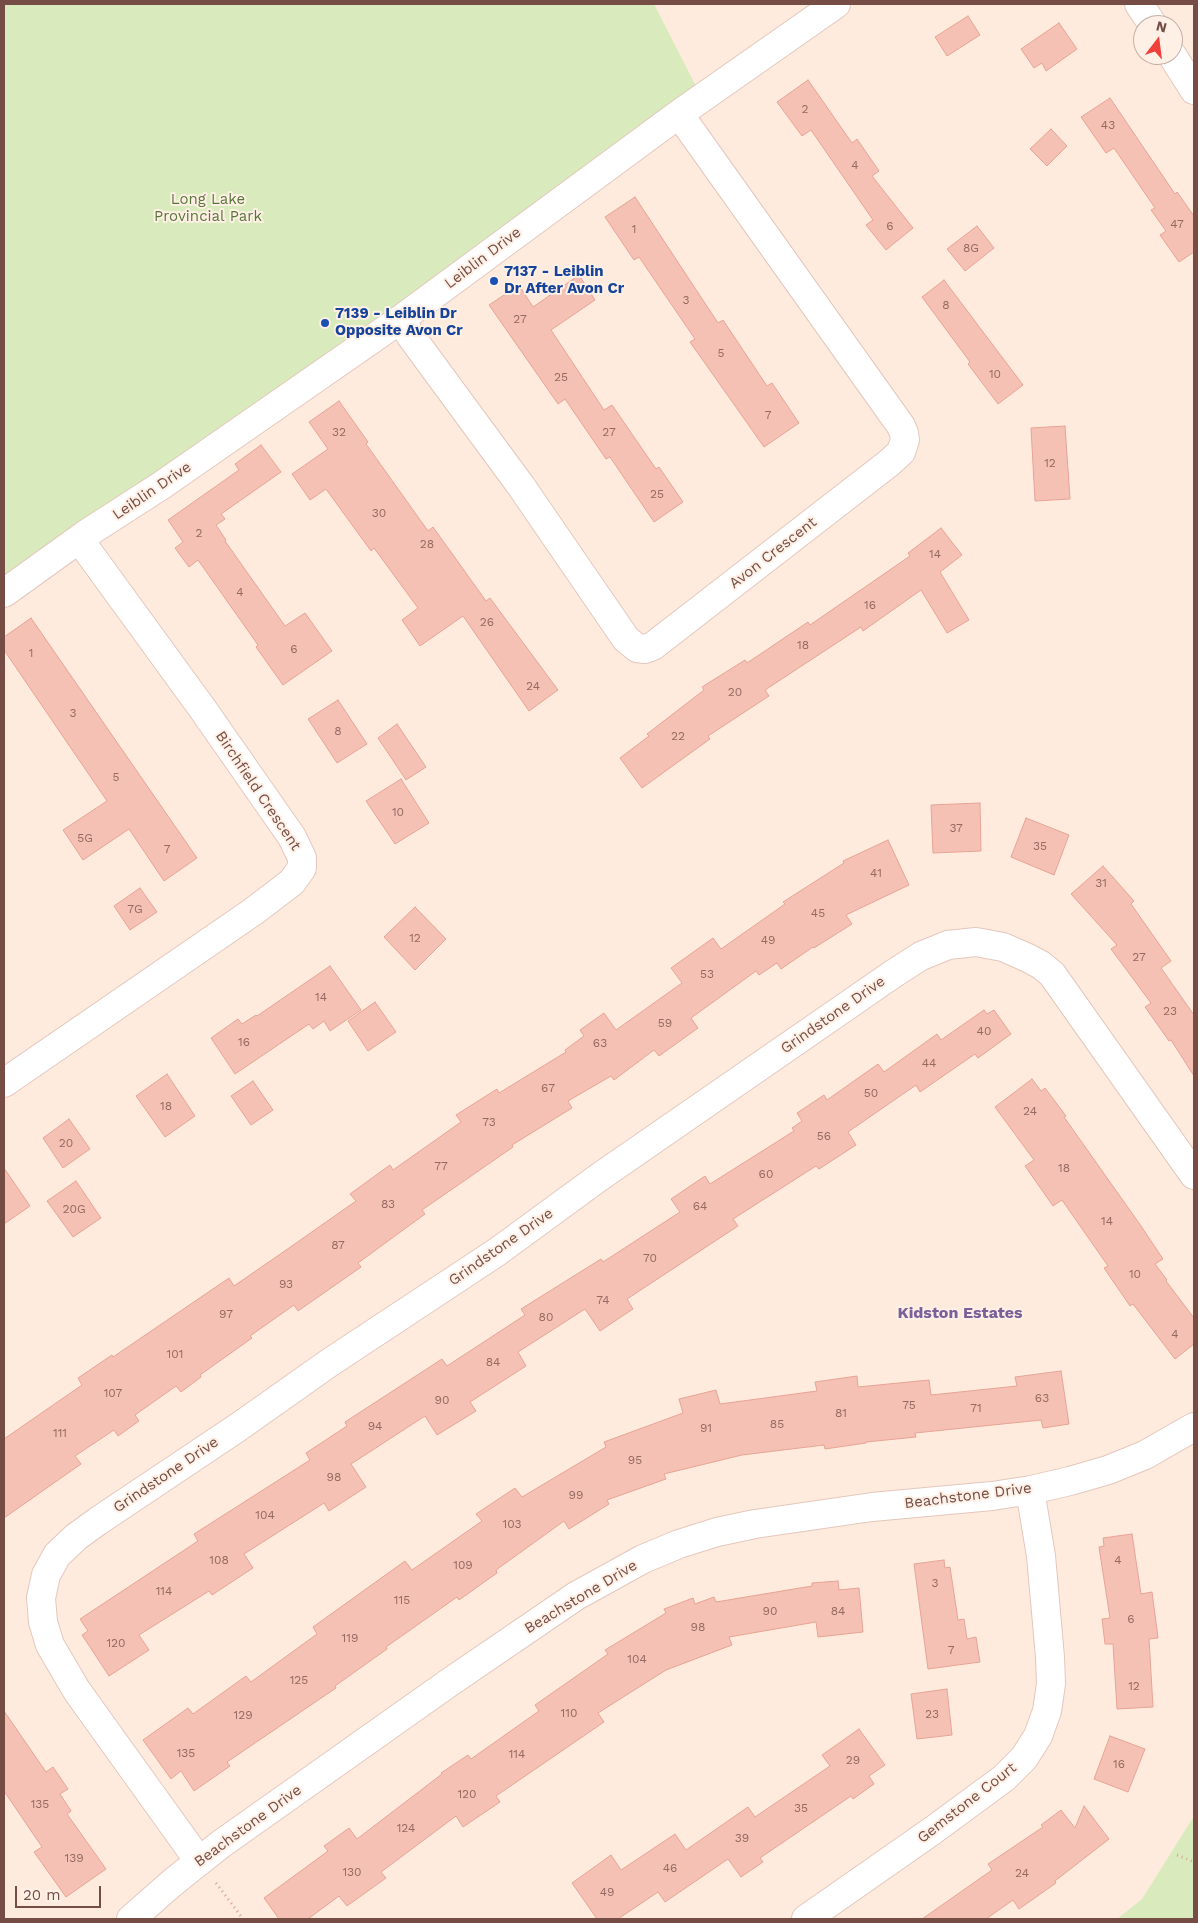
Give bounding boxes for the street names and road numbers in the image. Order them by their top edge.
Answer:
street label: Leiblin Drive [441,223,525,293]
street label: Leiblin Drive [109,458,195,524]
street label: Avon Crescent [726,513,820,593]
street label: Birchfield Crescent [211,728,305,854]
street label: Grindstone Drive [777,972,889,1058]
street label: Grindstone Drive [445,1204,557,1290]
street label: Grindstone Drive [110,1433,222,1517]
street label: Beachstone Drive [903,1479,1033,1513]
street label: Beachstone Drive [521,1556,641,1638]
street label: Gemstone Court [914,1759,1020,1847]
street label: Beachstone Drive [191,1781,305,1871]

